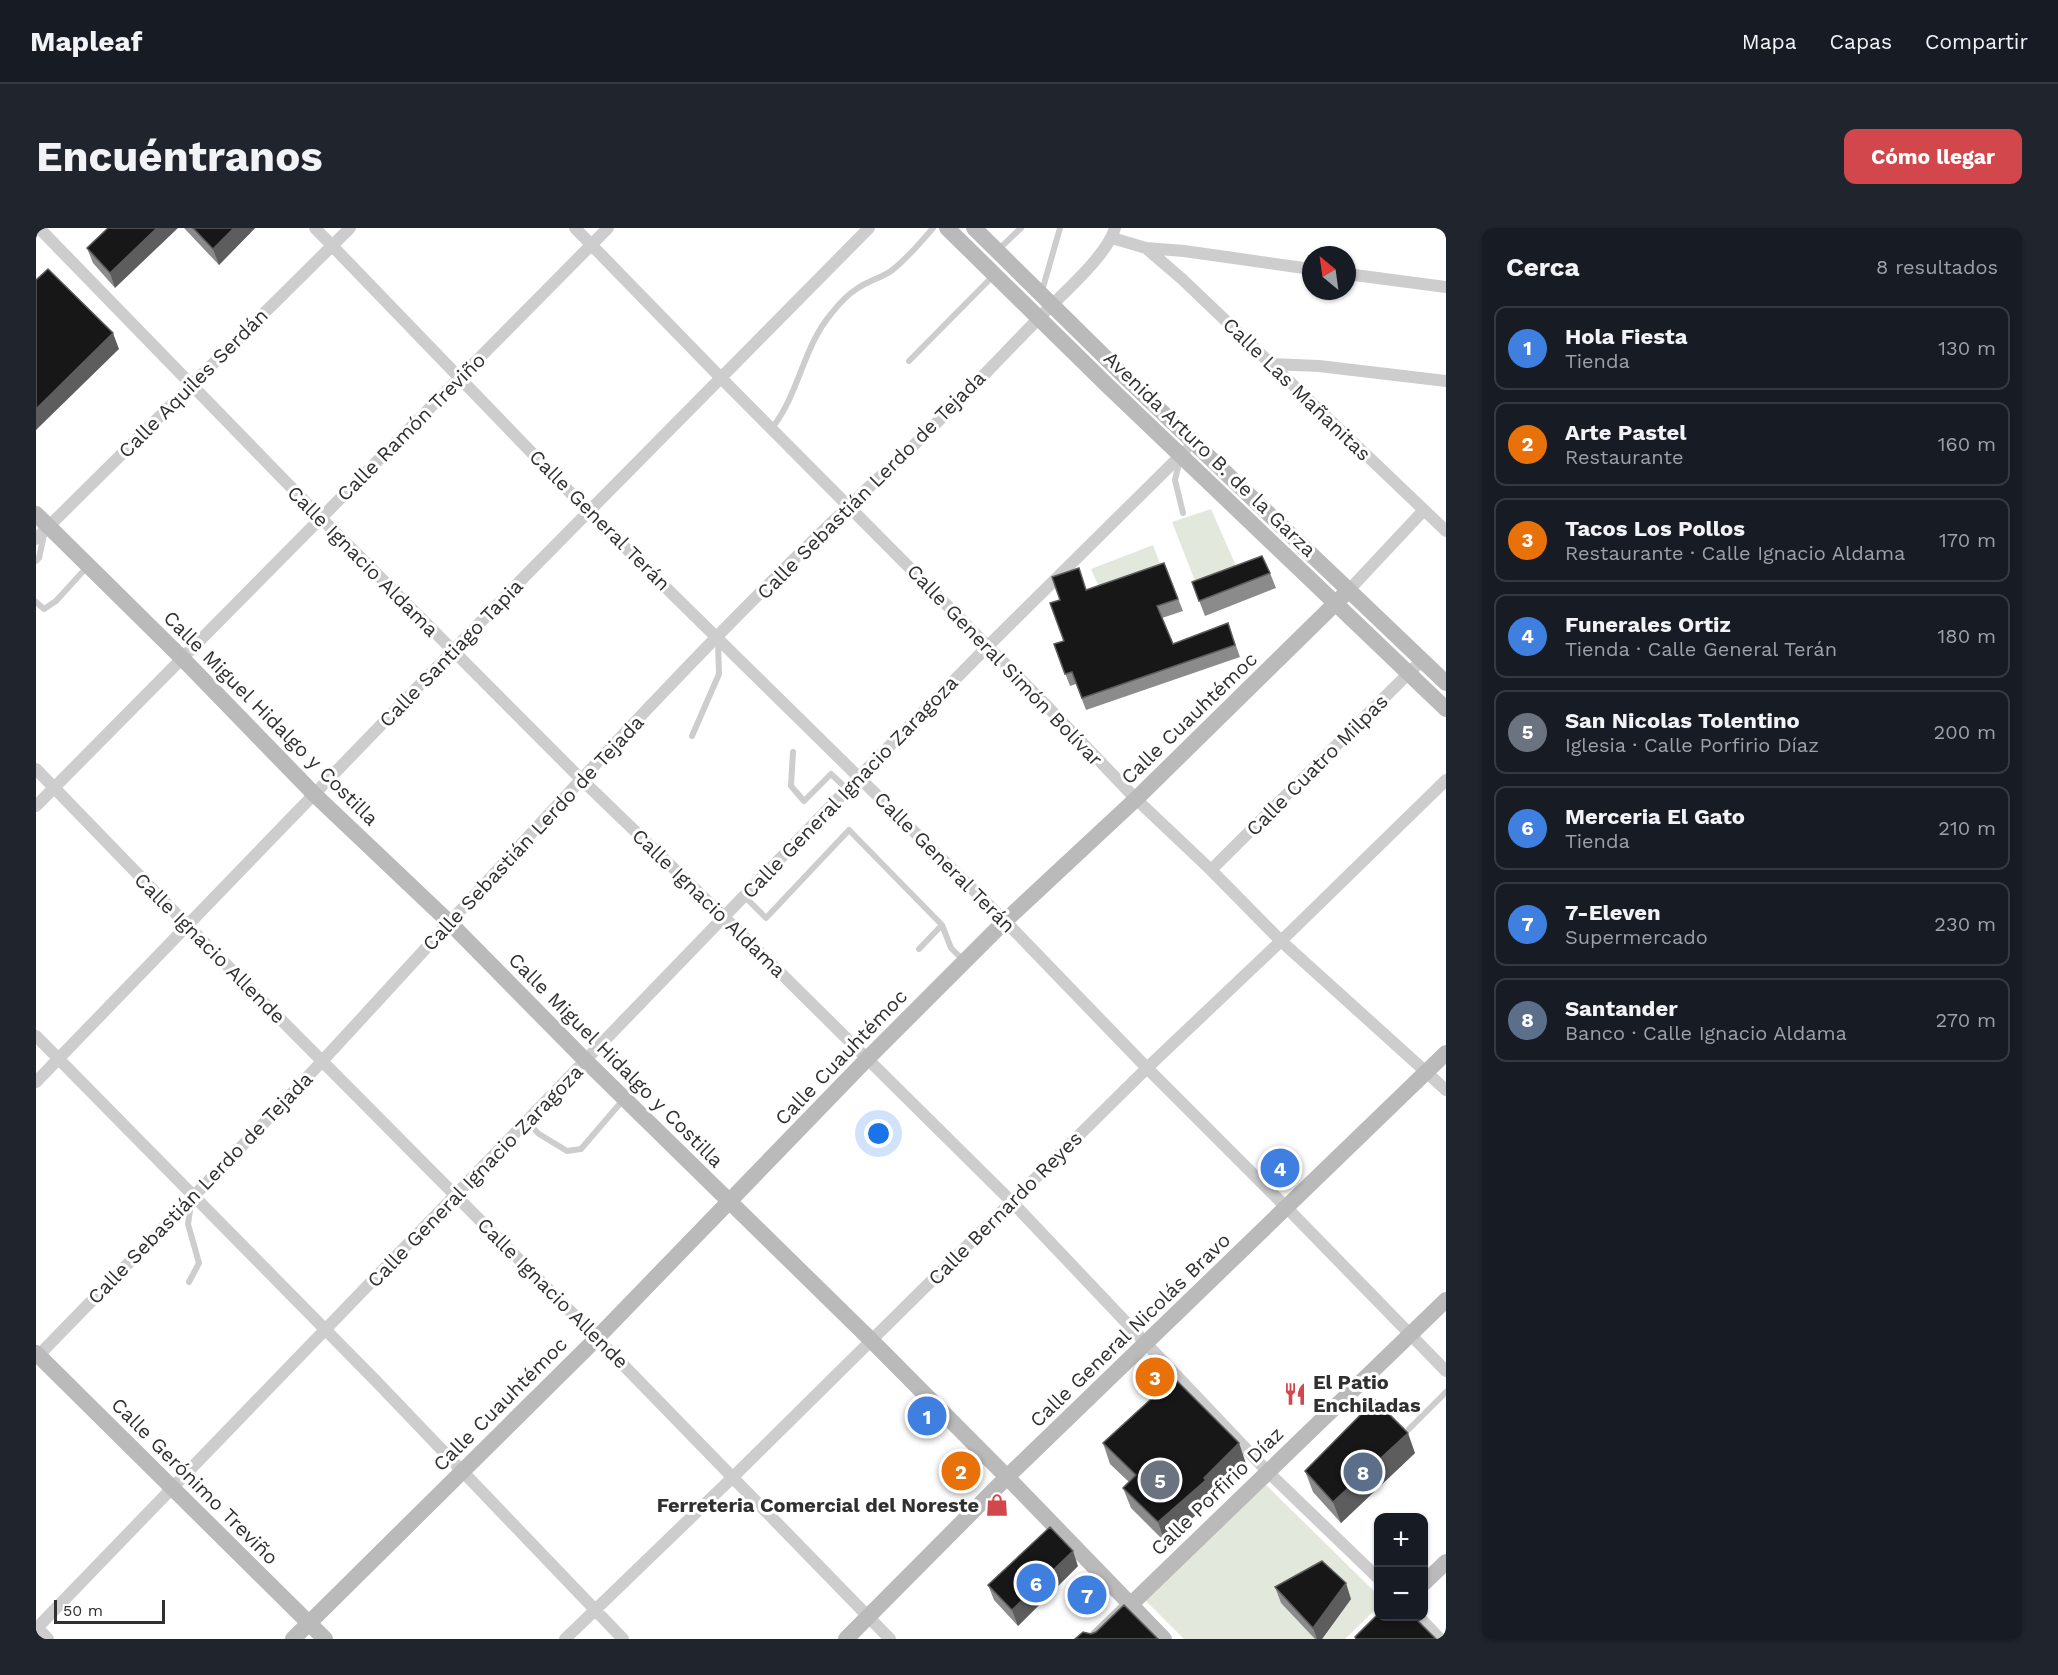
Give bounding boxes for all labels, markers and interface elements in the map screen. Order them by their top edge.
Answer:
text: Mapleaf [30,25,142,58]
text: Mapa [1742,29,1797,54]
text: Capas [1830,29,1892,54]
text: Compartir [1925,29,2028,54]
button: Cómo llegar [1844,129,2022,184]
text: Encuéntranos [36,132,323,181]
north arrow [1302,246,1356,300]
text: Cerca [1506,252,1580,282]
text: 8 resultados [1876,255,1998,279]
street label: Calle Aquiles Serdán [113,303,273,463]
street label: Calle Las Mañanitas [1218,312,1376,466]
text: Hola Fiesta [1565,324,1688,349]
text: 1 [1523,336,1532,360]
text: 130 m [1938,336,1996,360]
street label: Avenida Arturo B. de la Garza [1099,346,1321,562]
street label: Calle Ramón Treviño [332,348,490,506]
text: Tienda [1565,349,1630,373]
street label: Calle Sebastián Lerdo de Tejada [752,366,990,604]
text: Arte Pastel [1565,420,1686,445]
text: 2 [1522,432,1533,456]
text: 160 m [1938,432,1996,456]
street label: Calle General Terán [525,445,675,595]
text: Restaurante [1565,445,1683,469]
street label: Calle Ignacio Aldama [282,480,444,642]
text: Tacos Los Pollos [1565,516,1745,541]
text: 3 [1522,528,1533,552]
text: 170 m [1939,528,1996,552]
text: Restaurante · Calle Ignacio Aldama [1565,541,1905,565]
street label: Calle General Simón Bolívar [902,559,1108,771]
street label: Calle Santiago Tapia [374,574,528,732]
street label: Calle Miguel Hidalgo y Costilla [159,606,383,830]
text: Funerales Ortiz [1565,612,1731,637]
text: 4 [1521,624,1534,648]
text: 180 m [1938,624,1996,648]
text: Tienda · Calle General Terán [1565,637,1837,661]
street label: Calle Cuauhtémoc [1116,647,1262,789]
street label: Calle General Ignacio Zaragoza [737,671,963,903]
street label: Calle Cuatro Milpas [1241,689,1393,841]
text: San Nicolas Tolentino [1565,708,1800,733]
street label: Calle Sebastián Lerdo de Tejada [417,710,649,956]
text: 5 [1522,720,1533,744]
text: 200 m [1934,720,1996,744]
text: Iglesia · Calle Porfirio Díaz [1565,733,1819,757]
street label: Calle General Terán [870,787,1020,937]
text: Merceria El Gato [1565,804,1745,829]
text: 6 [1521,816,1534,840]
text: 210 m [1938,816,1996,840]
street label: Calle Ignacio Aldama [627,824,791,982]
text: Tienda [1565,829,1630,853]
street label: Calle Ignacio Allende [130,868,290,1028]
text: 7-Eleven [1565,900,1661,925]
text: 7 [1521,912,1534,936]
text: 230 m [1934,912,1996,936]
text: Supermercado [1565,925,1708,949]
street label: Calle Miguel Hidalgo y Costilla [504,948,728,1172]
street label: Calle Cuauhtémoc [770,984,912,1130]
text: Santander [1565,996,1678,1021]
text: 8 [1521,1008,1534,1032]
text: 270 m [1936,1008,1996,1032]
text: Banco · Calle Ignacio Aldama [1565,1021,1847,1045]
street label: Calle General Ignacio Zaragoza [362,1060,588,1292]
street label: Calle Sebastián Lerdo de Tejada [83,1067,317,1309]
your location [864,1119,893,1148]
street label: Calle Bernardo Reyes [923,1126,1087,1290]
pin: 4 [1260,1146,1300,1190]
street label: Calle Ignacio Allende [473,1213,633,1373]
street label: Calle General Nicolás Bravo [1025,1228,1235,1432]
street label: Calle Cuauhtémoc [428,1332,572,1476]
pin: 3 [1136,1354,1174,1400]
place label: El Patio Enchiladas [1313,1370,1421,1417]
restaurant icon: El Patio Enchiladas [1282,1381,1308,1407]
street label: Calle Gerónimo Treviño [106,1392,284,1570]
pin: 1 [908,1394,946,1438]
street label: Calle Porfirio Díaz [1146,1422,1288,1560]
pin: 2 [942,1448,980,1494]
pin: 8 [1344,1450,1382,1494]
pin: 5 [1140,1458,1180,1502]
shop icon: Ferreteria Comercial del Noreste [984,1492,1010,1518]
place label: Ferreteria Comercial del Noreste [657,1493,979,1517]
map controls [1374,1513,1428,1621]
button: + [1374,1513,1428,1567]
pin: 6 [1016,1560,1056,1606]
button: − [1374,1567,1428,1621]
pin: 7 [1068,1572,1106,1618]
scale bar [54,1597,165,1624]
text: 50 m [63,1601,103,1620]

